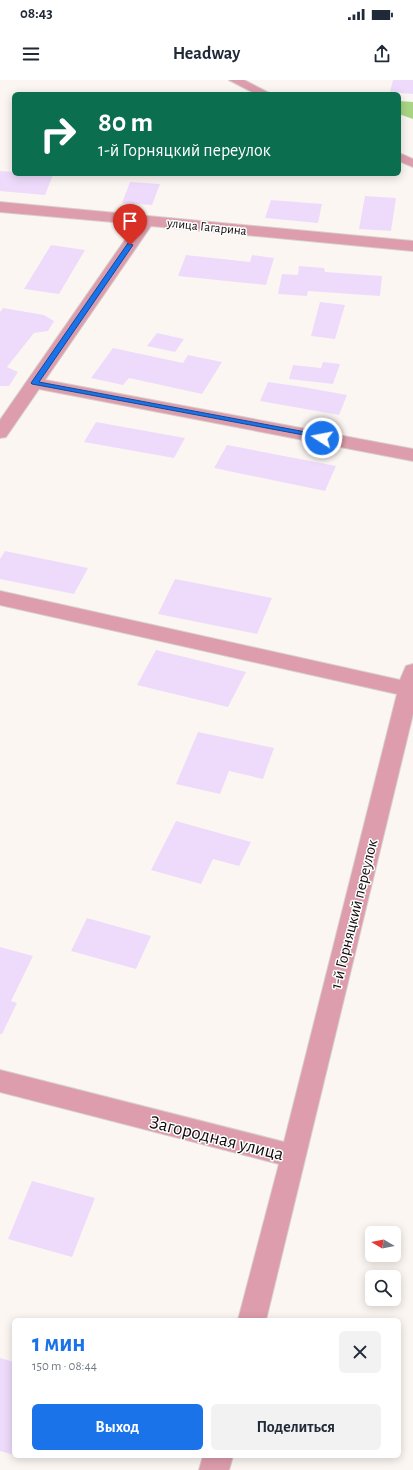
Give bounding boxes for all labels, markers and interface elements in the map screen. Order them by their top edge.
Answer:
text: 08:43 [20,6,53,21]
icon: menu [20,43,42,65]
icon: share [371,43,393,65]
text: Headway [173,45,240,63]
icon: right [32,108,84,160]
text: 80 m [98,109,153,137]
text: 1-й Горняцкий переулок [98,142,271,160]
pin [113,204,147,245]
icon: arrive [119,210,141,232]
street label: улица Гагарина [165,217,247,238]
position arrow [301,417,343,459]
street label: 1-й Горняцкий переулок [328,837,381,991]
street label: Загородная улица [148,1113,286,1164]
north arrow [365,1226,401,1262]
map controls [365,1226,401,1306]
button: search [365,1270,401,1306]
button: close [339,1331,381,1373]
text: 1 мин [32,1332,86,1356]
text: 150 m · 08:44 [32,1360,97,1373]
button: Выход [32,1404,203,1450]
button: Поделиться [211,1404,381,1450]

